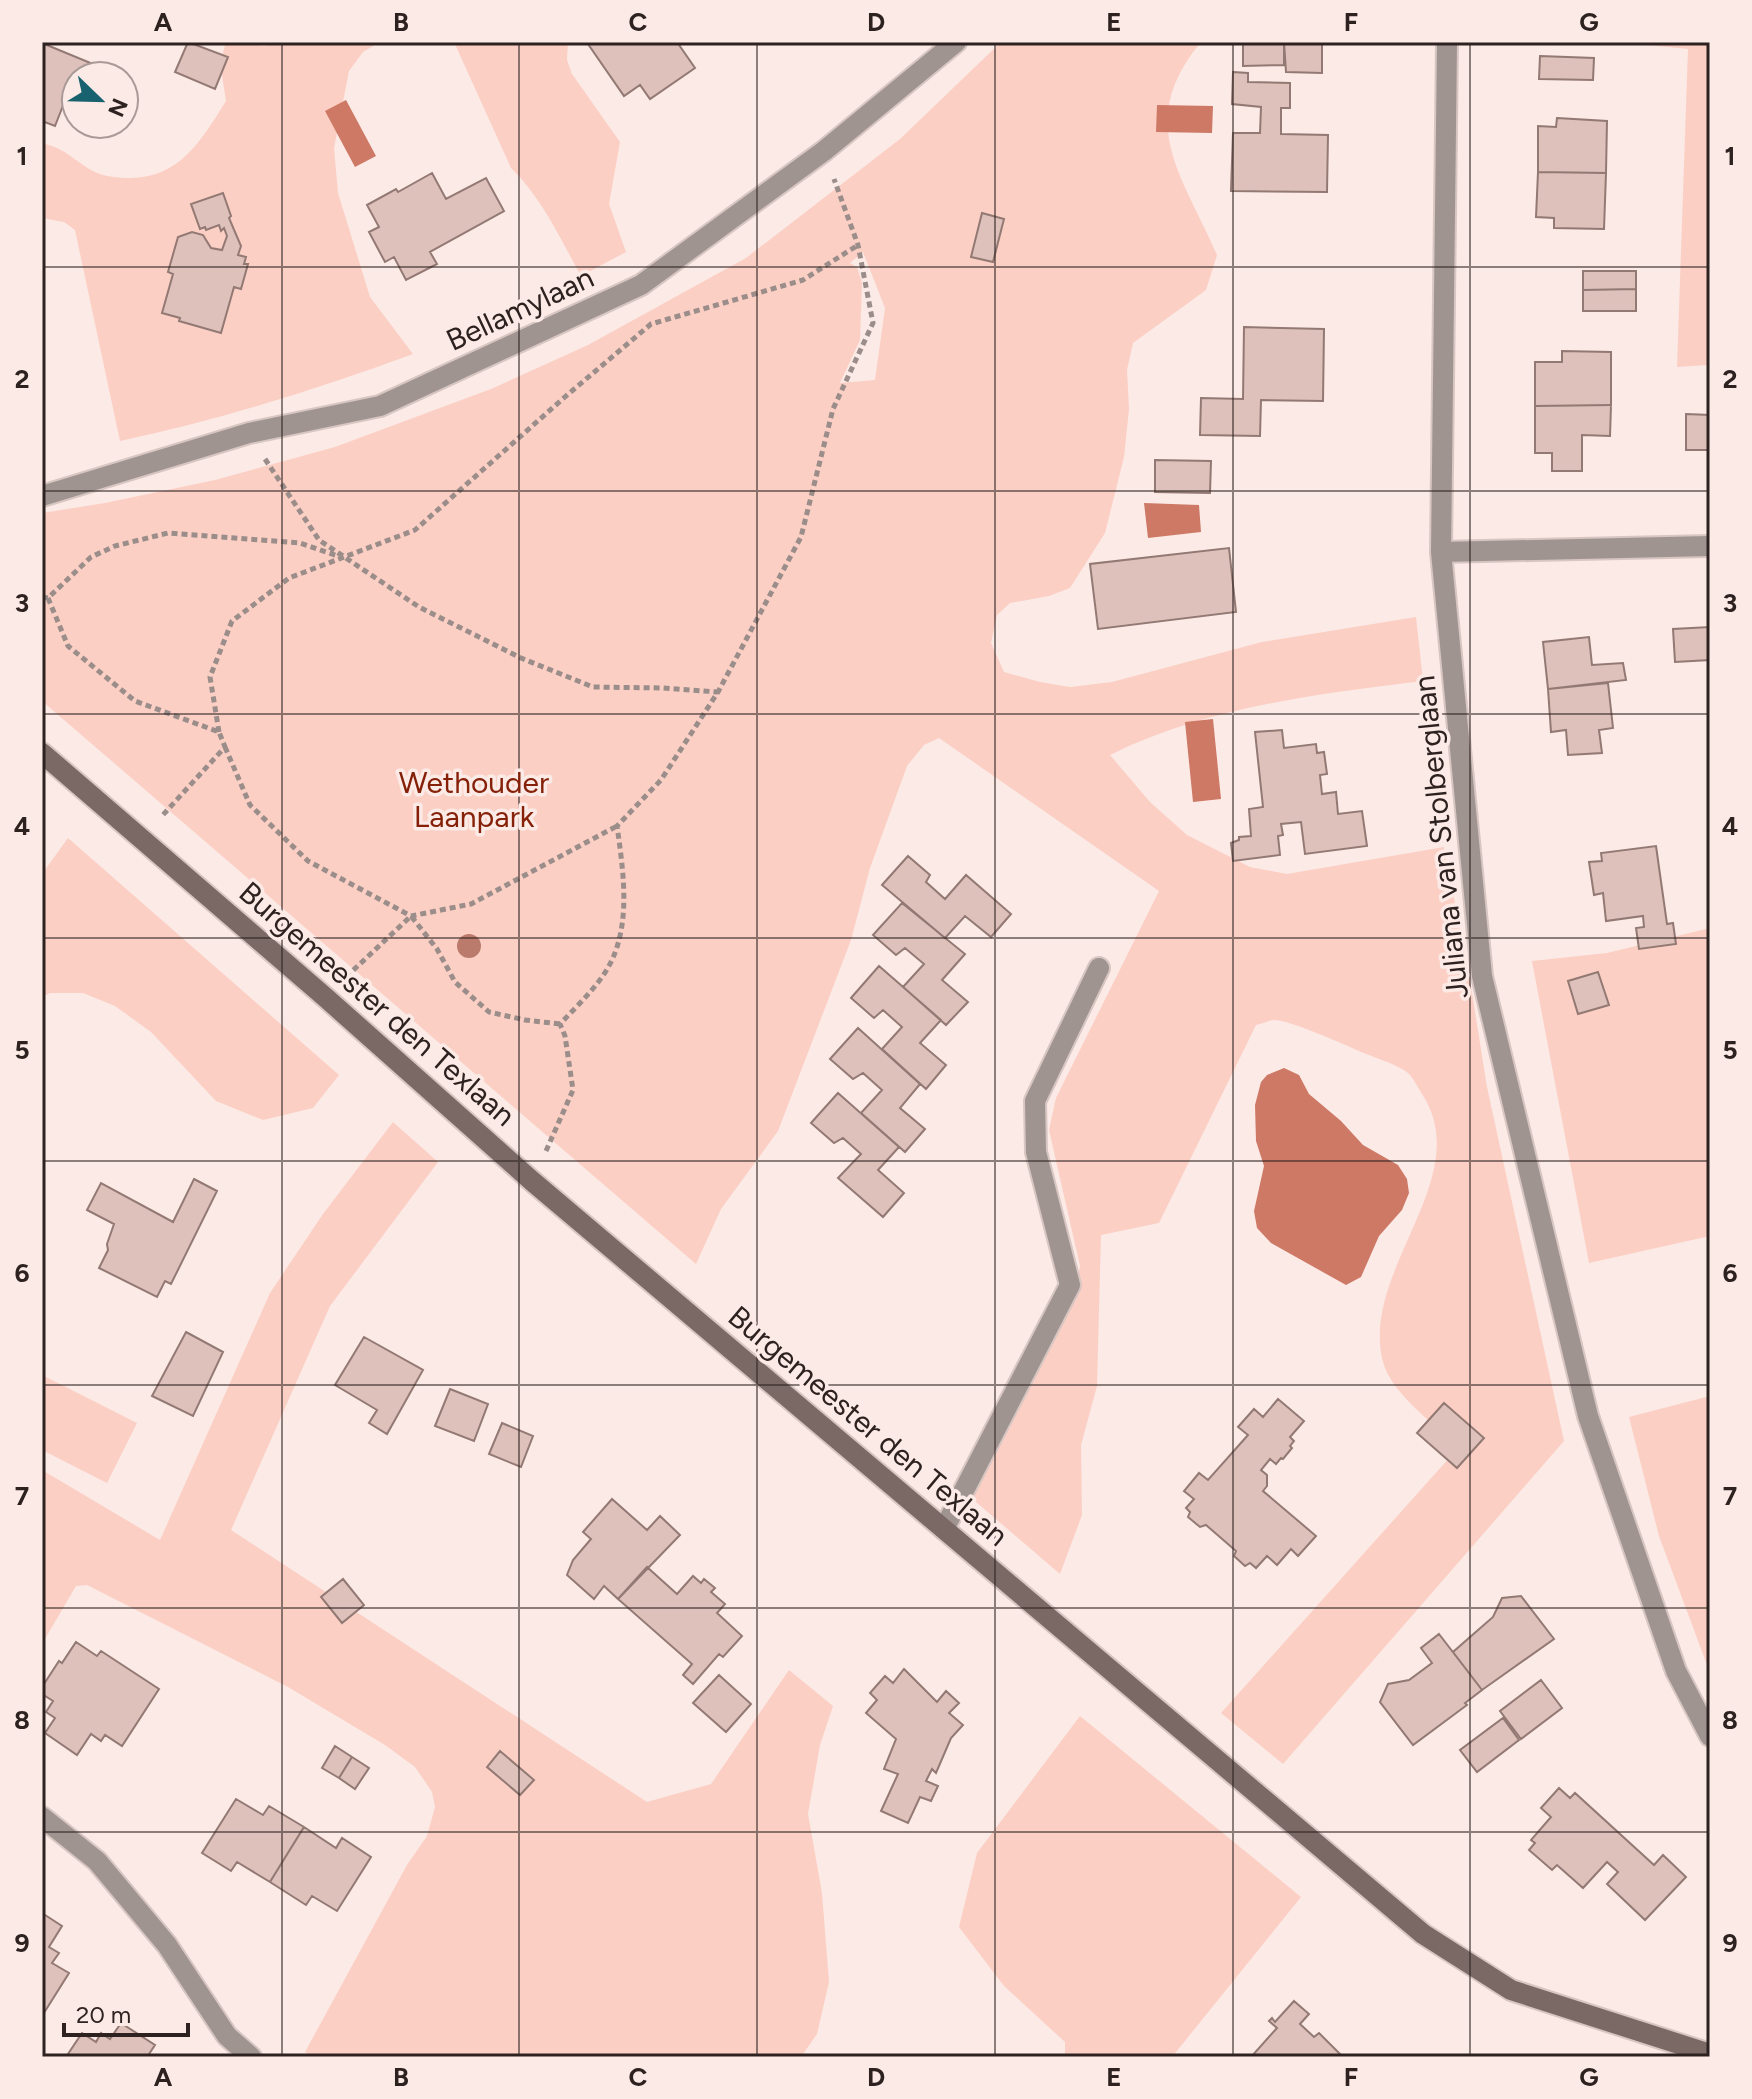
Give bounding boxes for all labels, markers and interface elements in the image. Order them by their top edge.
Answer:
text: A [154,6,173,38]
text: B [393,6,409,38]
text: C [629,6,648,38]
text: D [867,6,885,38]
text: E [1106,6,1122,38]
text: F [1344,6,1358,38]
text: G [1579,6,1599,38]
north arrow [60,60,140,140]
text: N [102,95,134,121]
text: 1 [17,140,27,172]
text: 1 [1725,140,1735,172]
street label: Bellamylaan [440,258,599,359]
text: 2 [14,363,30,395]
text: 2 [1722,363,1738,395]
text: 3 [15,587,29,619]
text: 3 [1723,587,1737,619]
street label: Juliana van Stolberglaan [1405,674,1476,1000]
park label: Wethouder Laanpark [399,764,549,835]
text: 4 [14,810,30,842]
text: 4 [1722,810,1738,842]
street label: Burgemeester den Texlaan [232,874,523,1134]
text: 5 [14,1034,30,1066]
text: 5 [1722,1034,1738,1066]
text: 6 [14,1257,30,1289]
text: 6 [1722,1257,1738,1289]
street label: Burgemeester den Texlaan [721,1298,1016,1554]
text: 7 [15,1480,29,1512]
text: 7 [1723,1480,1737,1512]
text: 8 [14,1704,30,1736]
text: 8 [1722,1704,1738,1736]
text: 9 [14,1927,30,1959]
text: 9 [1722,1927,1738,1959]
scale bar [64,1987,188,2037]
text: 20 m [76,2000,131,2029]
text: A [154,2061,173,2093]
text: B [393,2061,409,2093]
text: C [629,2061,648,2093]
text: D [867,2061,885,2093]
text: E [1106,2061,1122,2093]
text: F [1344,2061,1358,2093]
text: G [1579,2061,1599,2093]

